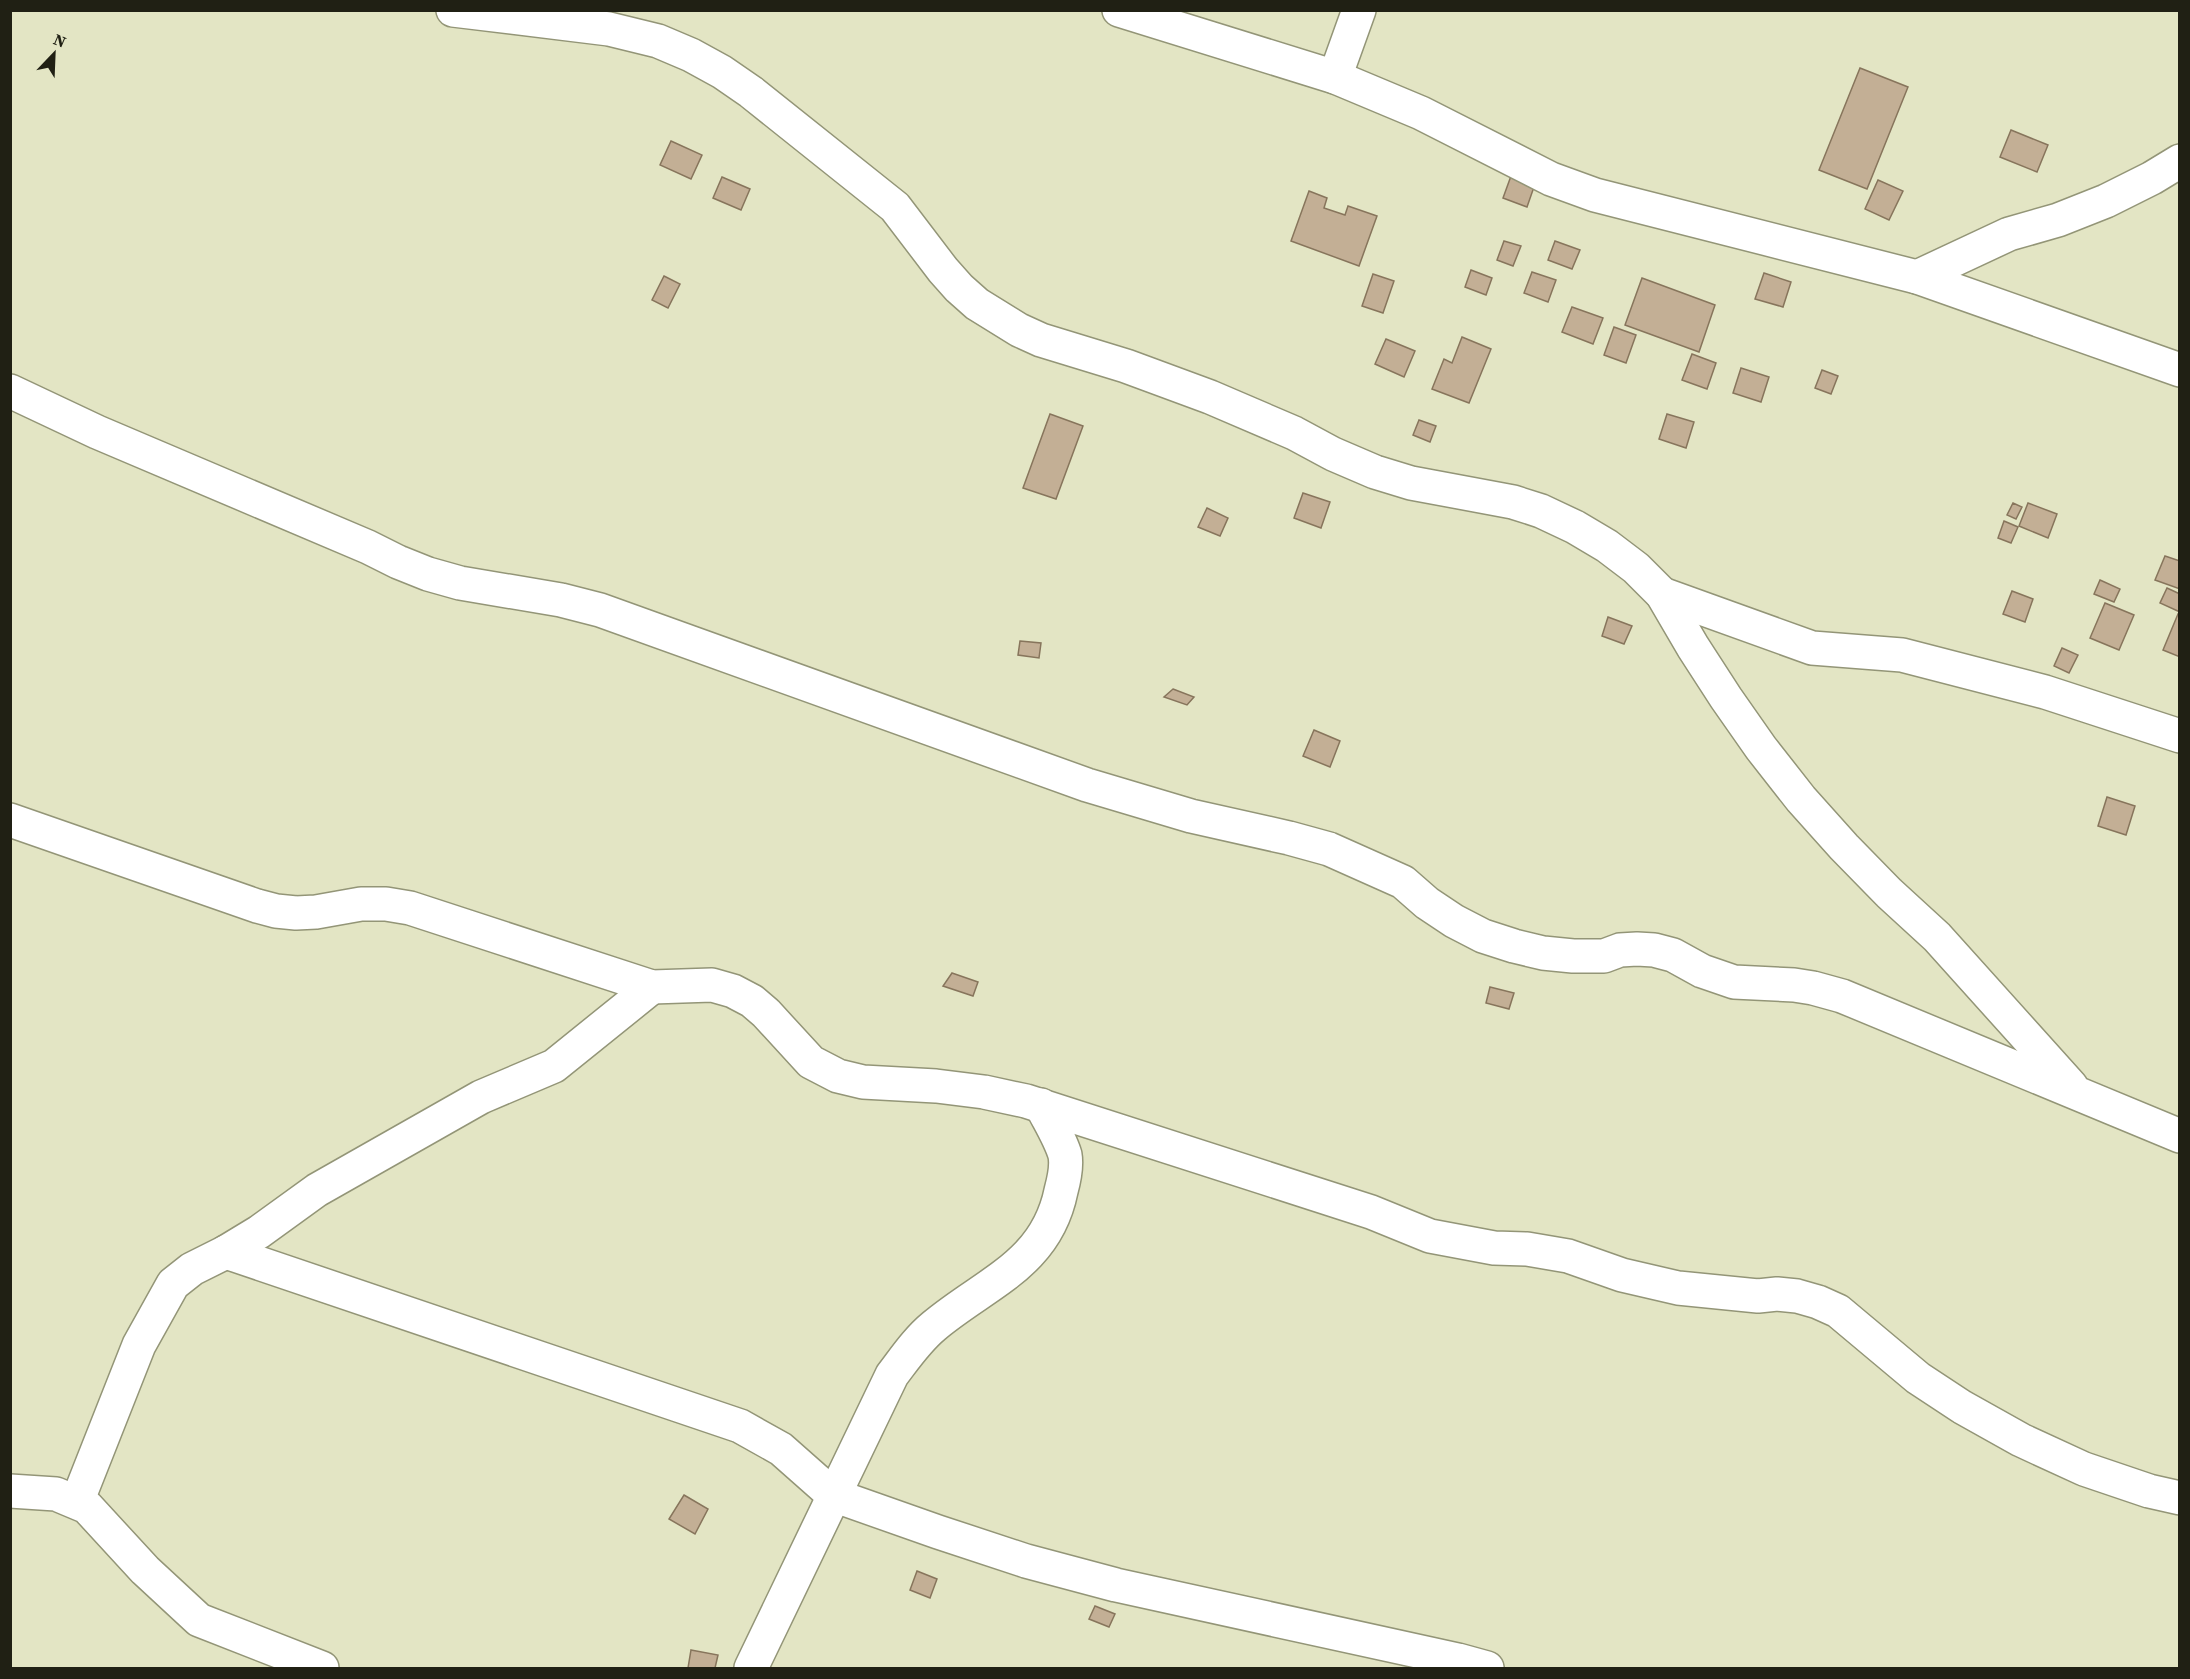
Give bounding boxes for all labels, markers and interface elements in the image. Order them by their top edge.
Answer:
north arrow [24,24,84,84]
text: N [50,28,70,53]

